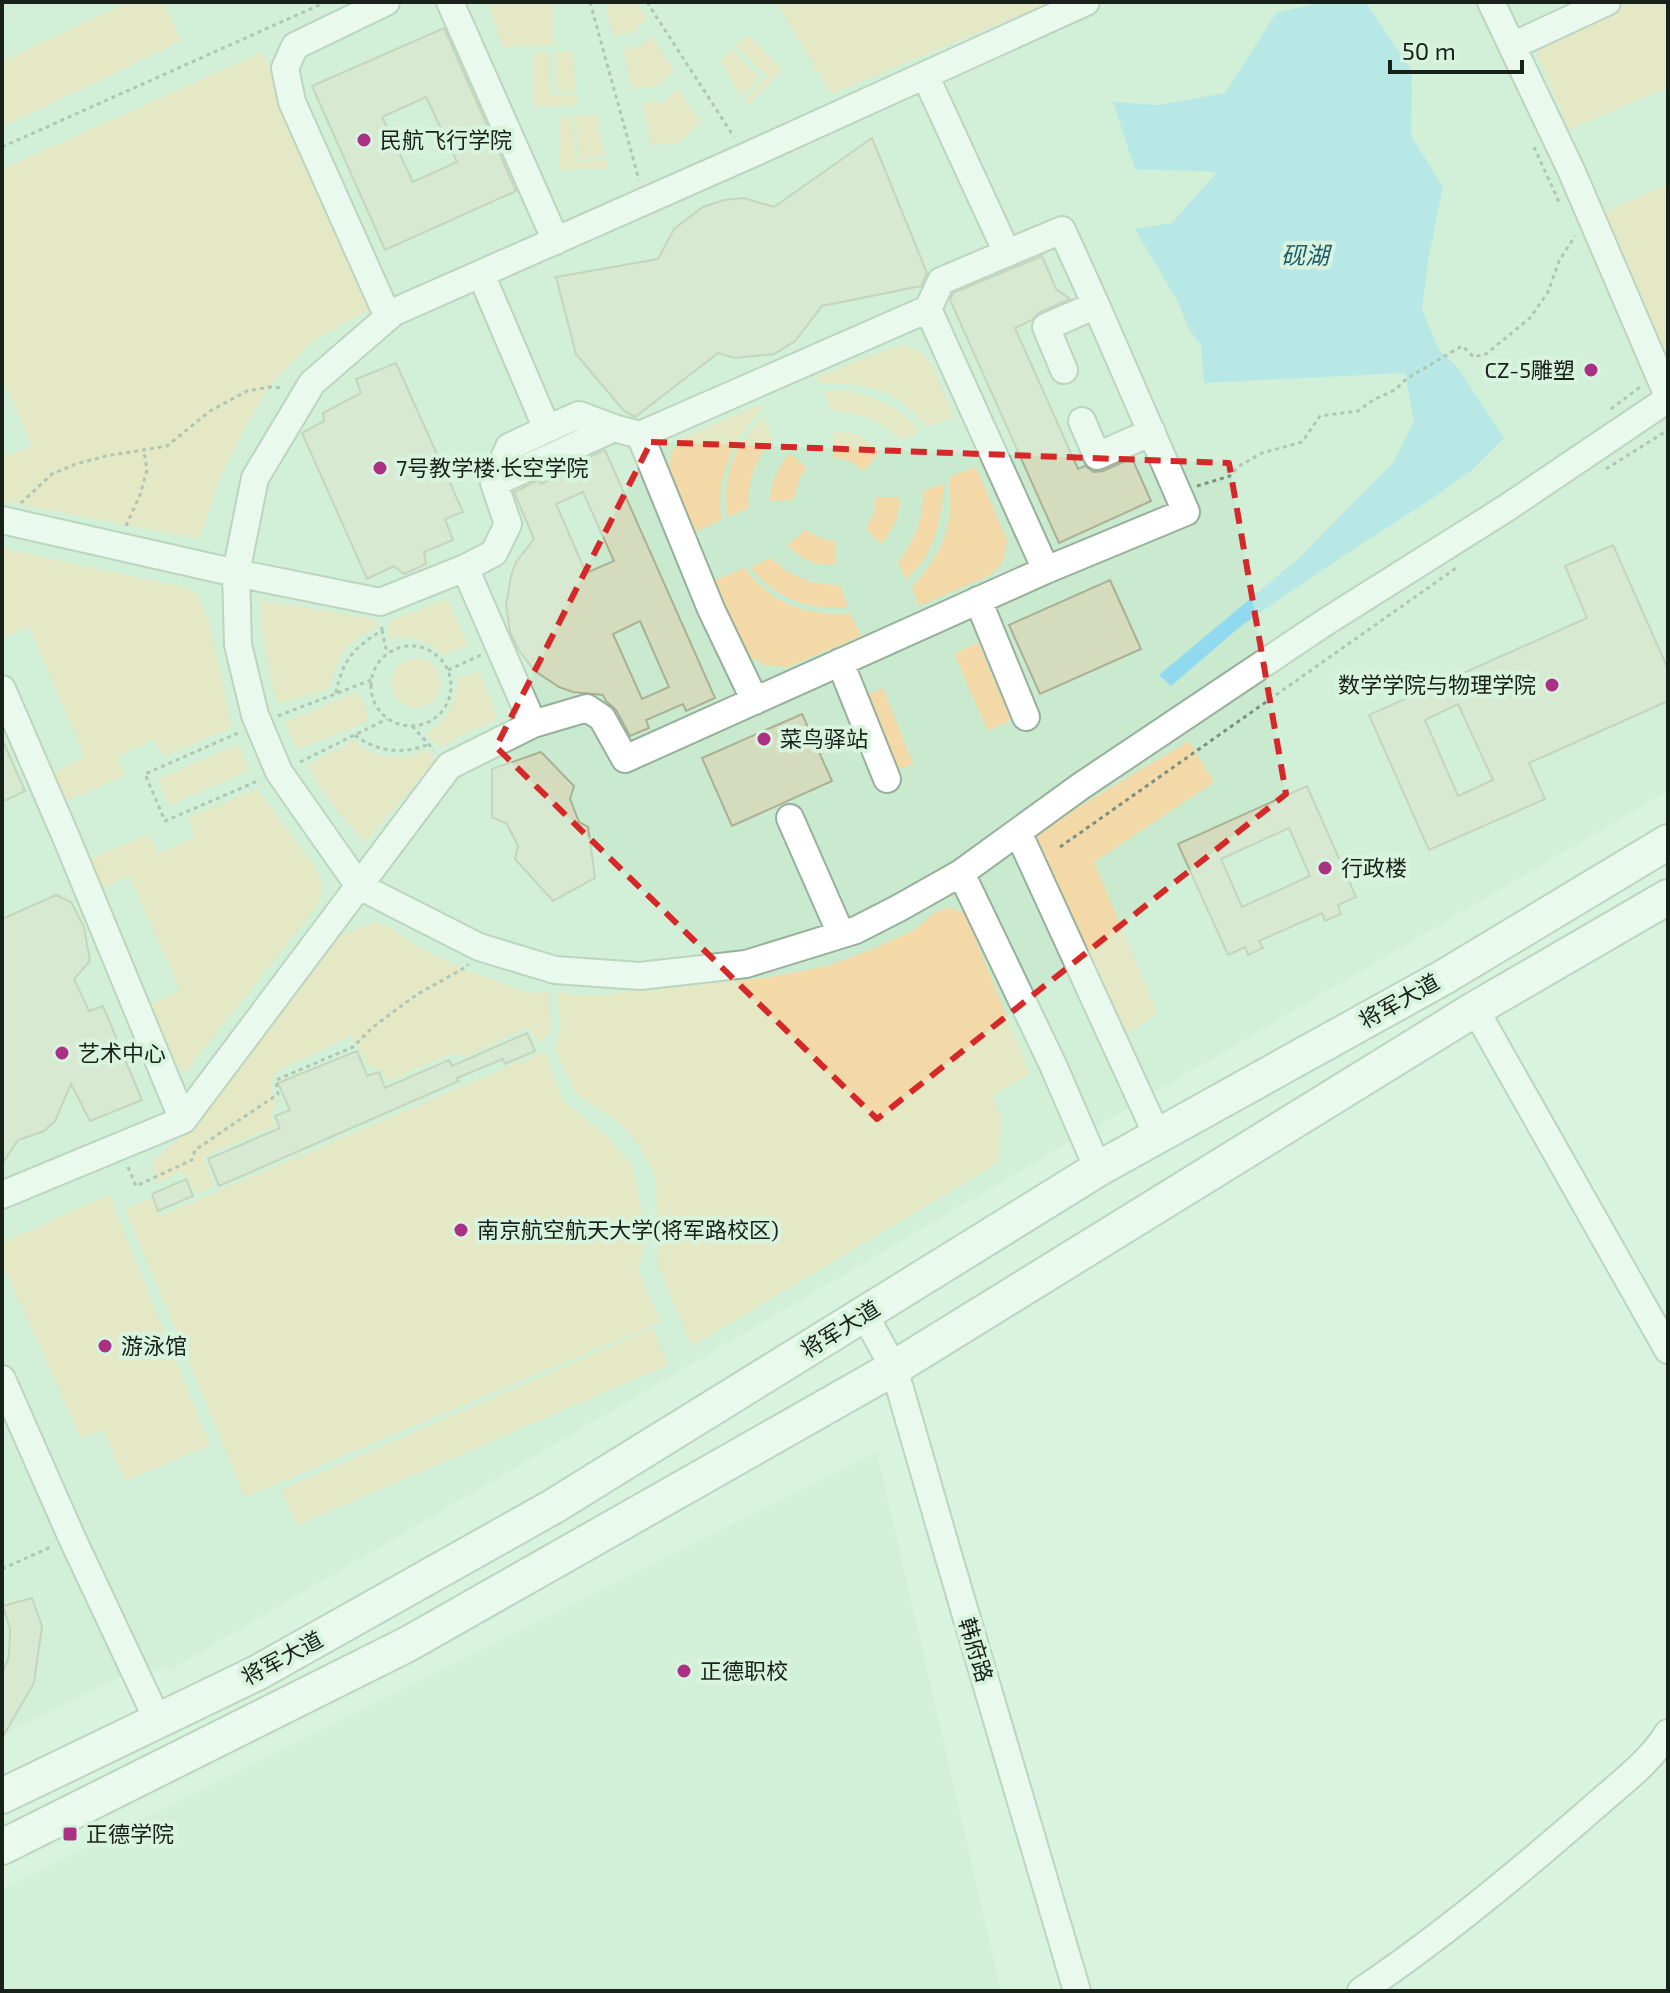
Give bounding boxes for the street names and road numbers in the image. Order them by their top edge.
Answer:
street label: 将军大道 [1354,967,1443,1033]
street label: 将军大道 [795,1294,884,1362]
street label: 韩府路 [955,1614,999,1685]
street label: 将军大道 [237,1625,326,1689]

